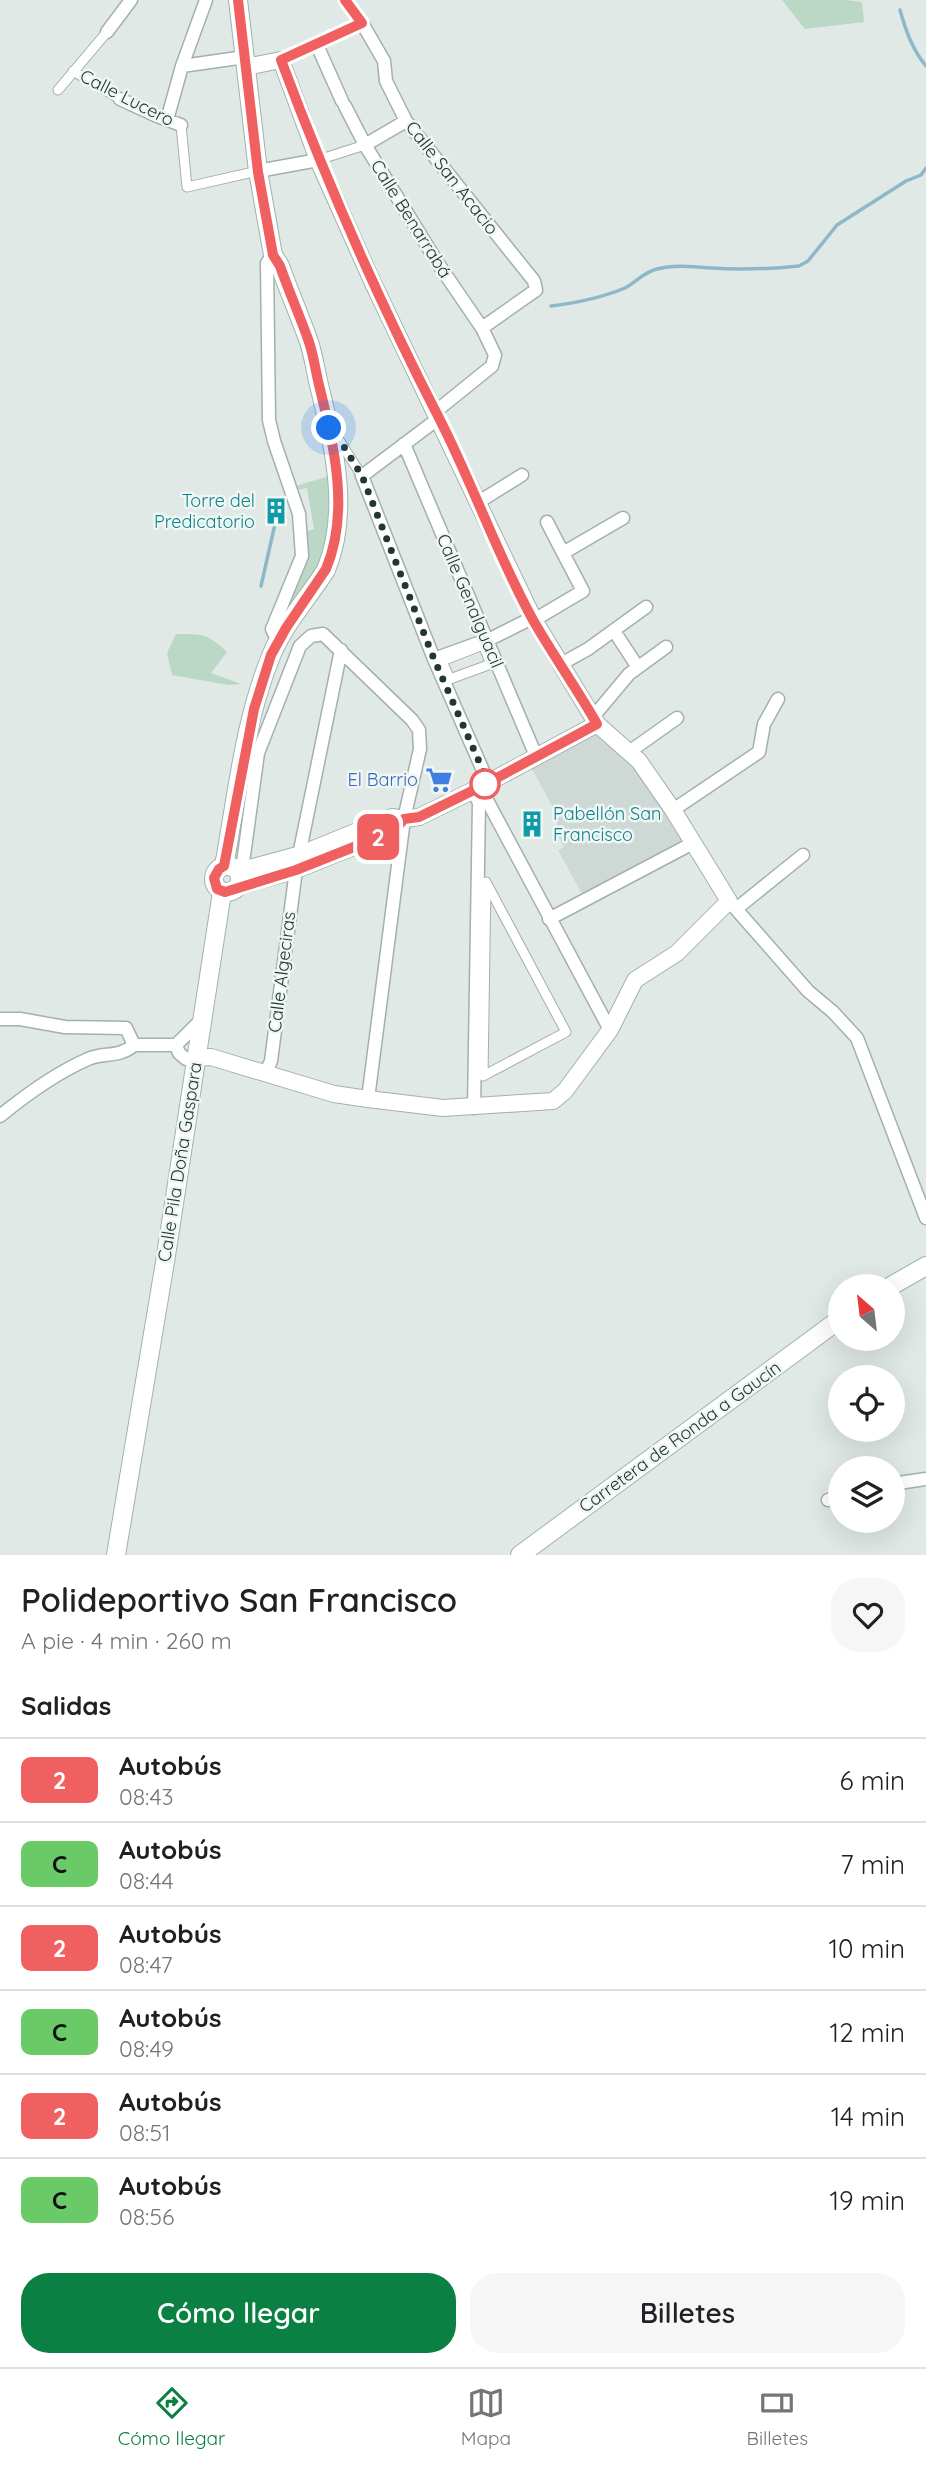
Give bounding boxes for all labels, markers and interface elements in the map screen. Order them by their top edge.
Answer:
street label: Calle Lucero [76,64,178,131]
street label: Calle San Acacio [401,116,504,239]
street label: Calle Benarrabá [366,155,457,282]
your location [311,410,346,445]
place label: Torre del Predicatorio [154,489,255,533]
building icon: Torre del Predicatorio [261,496,291,526]
street label: Calle Genalguacil [432,530,509,671]
supermarket icon: El Barrio [424,765,454,795]
place label: El Barrio [348,768,418,791]
unlabelled marker [470,769,500,799]
place label: Pabellón San Francisco [553,802,662,846]
building icon: Pabellón San Francisco [517,809,547,839]
line badge: 2 [355,814,401,860]
text: 2 [371,822,385,852]
street label: Calle Algeciras [263,910,300,1034]
street label: Calle Pila Doña Gaspara [152,1060,207,1264]
north arrow [828,1274,905,1351]
map controls [828,1274,905,1533]
street label: Carretera de Ronda a Gaucín [574,1356,785,1518]
button: locate [828,1365,905,1442]
button: layers [828,1456,905,1533]
button: heart [831,1578,905,1652]
text: Polideportivo San Francisco [21,1579,457,1620]
text: A pie · 4 min · 260 m [21,1626,232,1655]
text: Salidas [21,1689,111,1722]
text: Autobús [119,1749,221,1782]
text: 6 min [840,1764,905,1797]
text: 2 [53,1765,66,1795]
text: 08:43 [119,1782,174,1811]
text: Autobús [119,1833,221,1866]
text: 7 min [840,1848,905,1881]
text: C [52,1849,67,1879]
text: 08:44 [119,1866,174,1895]
text: Autobús [119,1917,221,1950]
text: 10 min [829,1932,905,1965]
text: 2 [53,1933,66,1963]
text: 08:47 [119,1950,173,1979]
text: Autobús [119,2001,221,2034]
text: 12 min [830,2016,905,2049]
text: C [52,2017,67,2047]
text: 08:49 [119,2034,174,2063]
text: Autobús [119,2085,221,2118]
text: 14 min [831,2100,905,2133]
text: 2 [53,2101,66,2131]
text: 08:51 [119,2118,170,2147]
text: Autobús [119,2169,221,2202]
text: 19 min [829,2184,905,2217]
text: C [52,2185,67,2215]
text: 08:56 [119,2202,174,2231]
button: Cómo llegar [21,2273,456,2353]
button: Billetes [470,2273,905,2353]
tab: Cómo llegar [118,2384,225,2450]
tab: Mapa [461,2384,511,2450]
tab: Billetes [747,2384,808,2450]

